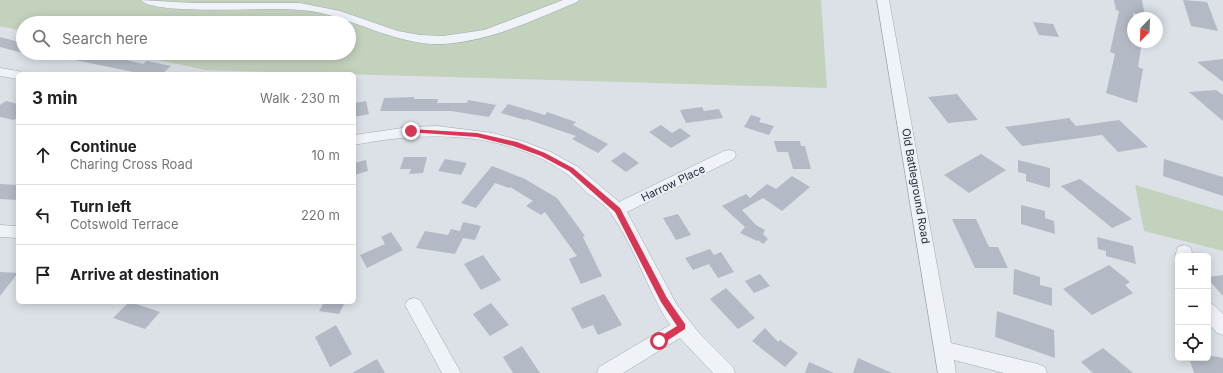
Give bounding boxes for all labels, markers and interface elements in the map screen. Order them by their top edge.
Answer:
north arrow [1127,12,1163,48]
search box [16,16,356,60]
icon: search [30,27,52,49]
text: Search here [62,29,148,48]
text: 3 min [32,88,78,108]
text: Walk · 230 m [260,90,340,106]
route end [402,122,420,140]
street label: Old Battleground Road [899,127,933,245]
text: Continue [70,137,137,156]
icon: ahead [32,144,54,166]
text: 10 m [311,147,340,163]
text: Charing Cross Road [70,156,193,172]
street label: Harrow Place [639,161,707,205]
text: Turn left [70,197,131,216]
icon: left [32,204,54,226]
text: 220 m [301,207,340,223]
text: Cotswold Terrace [70,216,179,232]
map controls [1175,253,1211,361]
button: + [1175,253,1211,289]
icon: arrive [32,264,54,286]
text: Arrive at destination [70,265,219,284]
button: − [1175,289,1211,325]
button: locate [1175,325,1211,361]
route start [650,332,668,350]

